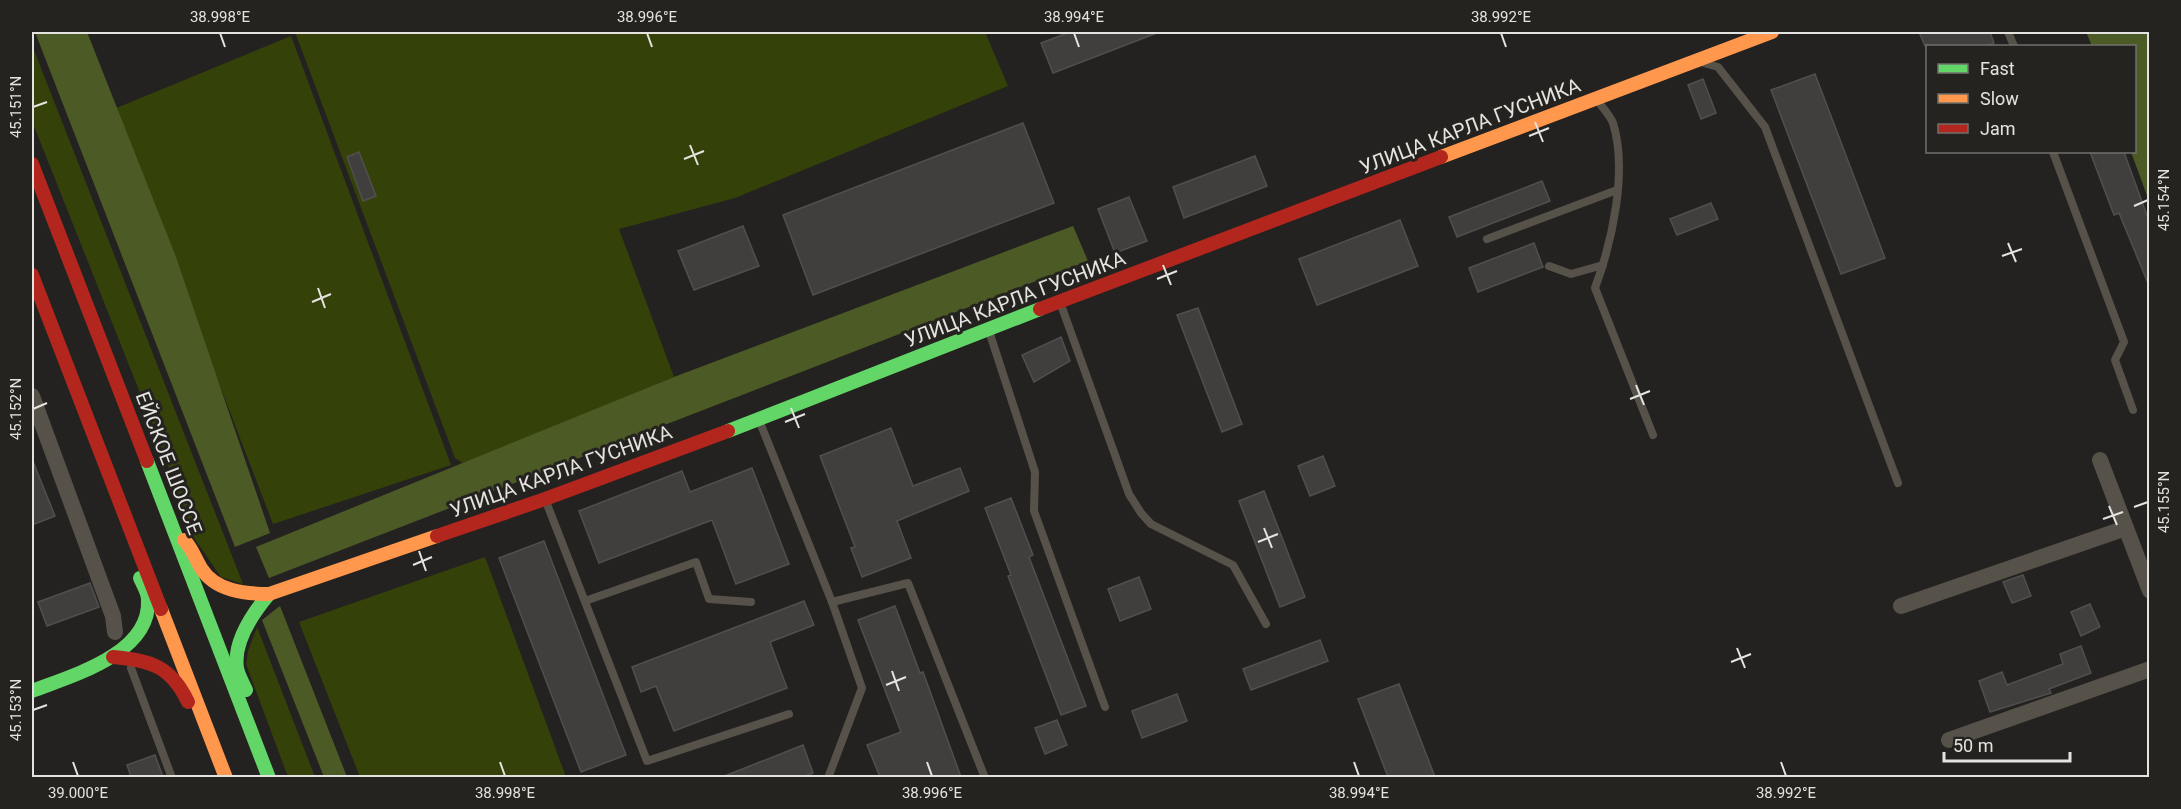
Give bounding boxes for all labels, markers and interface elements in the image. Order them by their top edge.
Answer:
text: 38.998°E [190,8,251,26]
text: 38.996°E [617,8,678,26]
text: 38.994°E [1044,8,1105,26]
text: 38.992°E [1471,8,1532,26]
legend [1926,45,2136,153]
text: Fast [1980,58,2015,79]
street label: УЛИЦА КАРЛА ГУСНИКА [1356,73,1584,179]
text: 45.151°N [7,76,25,138]
text: Slow [1980,88,2019,109]
text: Jam [1980,118,2016,139]
text: 45.154°N [2155,169,2173,231]
street label: УЛИЦА КАРЛА ГУСНИКА [901,246,1129,352]
text: 45.152°N [7,378,25,440]
street label: ЕЙСКОЕ ШОССЕ [131,388,207,538]
street label: УЛИЦА КАРЛА ГУСНИКА [447,420,675,522]
text: 45.155°N [2155,471,2173,533]
text: 45.153°N [7,679,25,741]
scale bar [1944,725,2070,763]
text: 50 m [1953,735,1993,756]
text: 39.000°E [48,784,109,802]
text: 38.998°E [475,784,536,802]
text: 38.996°E [902,784,963,802]
text: 38.994°E [1329,784,1390,802]
text: 38.992°E [1756,784,1817,802]

